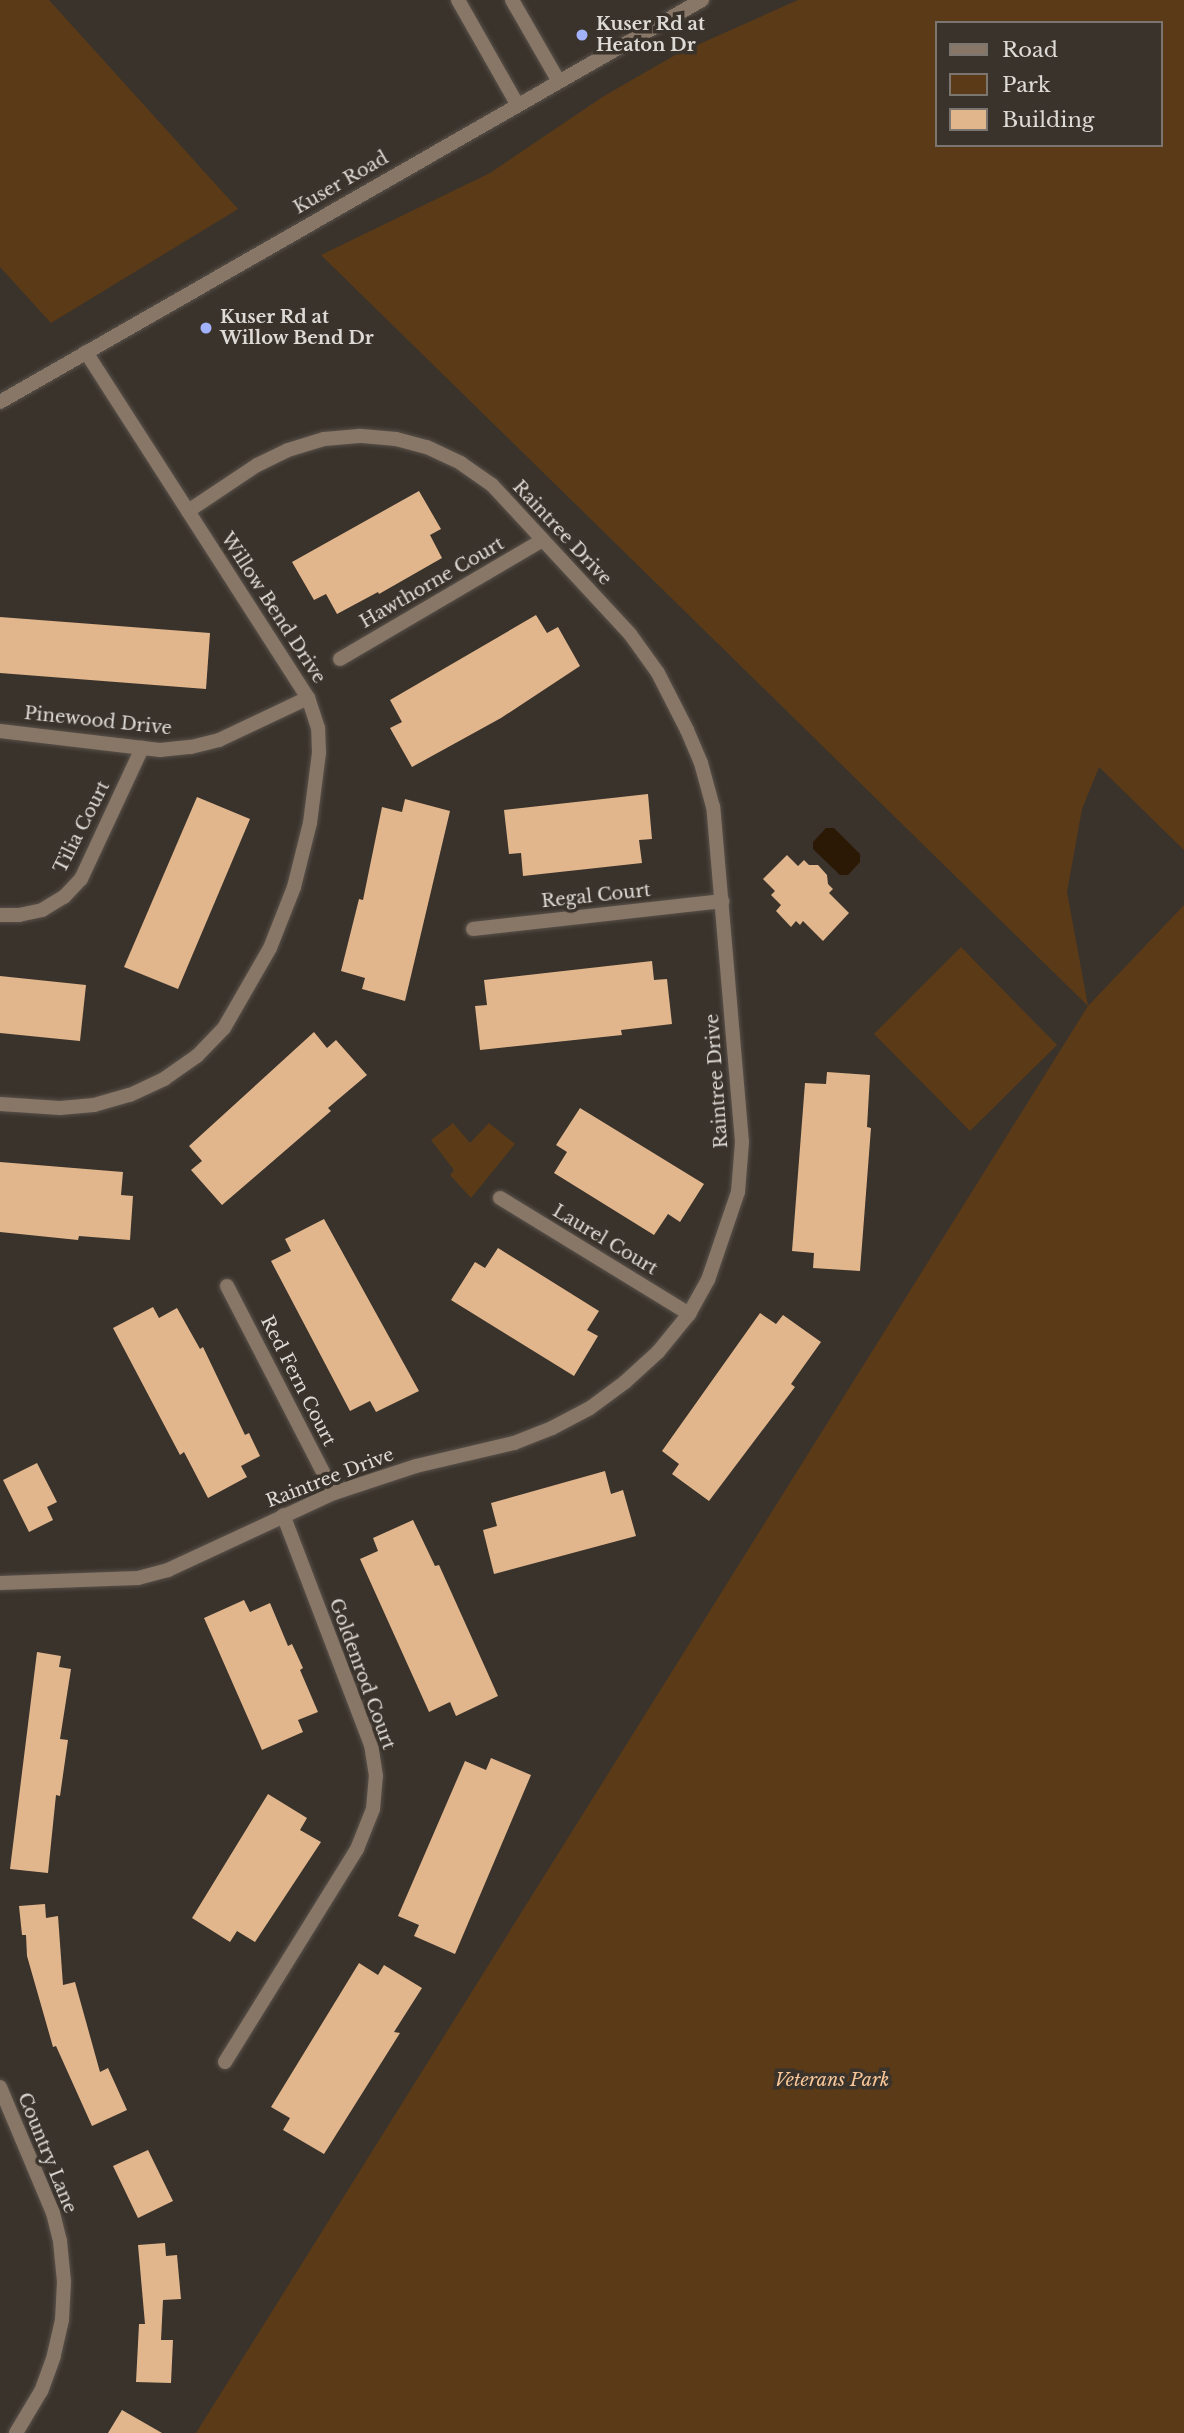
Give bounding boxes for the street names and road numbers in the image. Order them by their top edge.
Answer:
street label: Kuser Road [290,147,392,219]
street label: Raintree Drive [508,476,616,590]
street label: Willow Bend Drive [216,528,330,688]
street label: Hawthorne Court [356,533,508,633]
street label: Pinewood Drive [23,703,173,739]
street label: Tilia Court [49,777,115,877]
street label: Regal Court [540,880,652,912]
street label: Raintree Drive [702,1013,732,1149]
street label: Laurel Court [549,1200,661,1280]
street label: Red Fern Court [256,1312,340,1450]
street label: Raintree Drive [263,1444,397,1512]
street label: Goldenrod Court [325,1595,399,1753]
street label: Country Lane [13,2089,81,2217]

